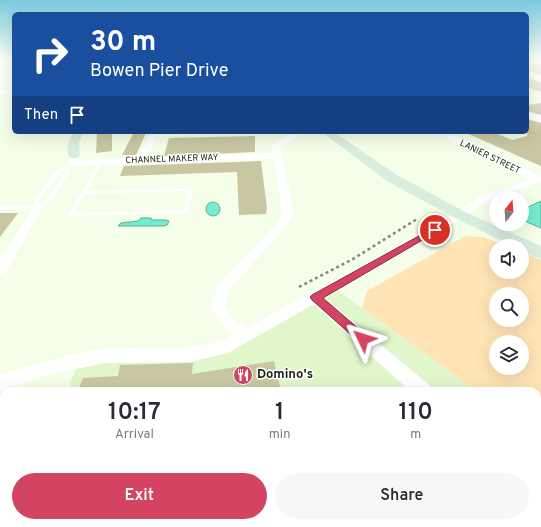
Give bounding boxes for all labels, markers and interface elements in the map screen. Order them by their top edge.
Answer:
text: 30 m [90,25,156,61]
icon: right [24,28,76,80]
text: Bowen Pier Drive [90,60,228,83]
icon: arrive [66,104,88,126]
text: Then [24,106,58,125]
street label: LANIER STREET [458,138,522,176]
street label: CHANNEL MAKER WAY [125,152,219,166]
north arrow [489,191,529,231]
map controls [489,191,529,375]
pin [418,213,452,247]
icon: arrive [424,219,446,241]
button: sound [489,239,529,279]
button: search [489,287,529,327]
position arrow [342,318,384,360]
button: layers [489,335,529,375]
restaurant icon: Domino's [232,364,254,386]
place label: Domino's [257,367,313,383]
text: 10:17 [108,398,161,428]
text: 1 [275,398,284,428]
text: 110 [399,398,433,428]
text: Arrival [115,427,154,443]
text: min [269,427,290,443]
text: m [410,427,421,443]
button: Exit [12,473,267,519]
button: Share [275,473,529,519]

